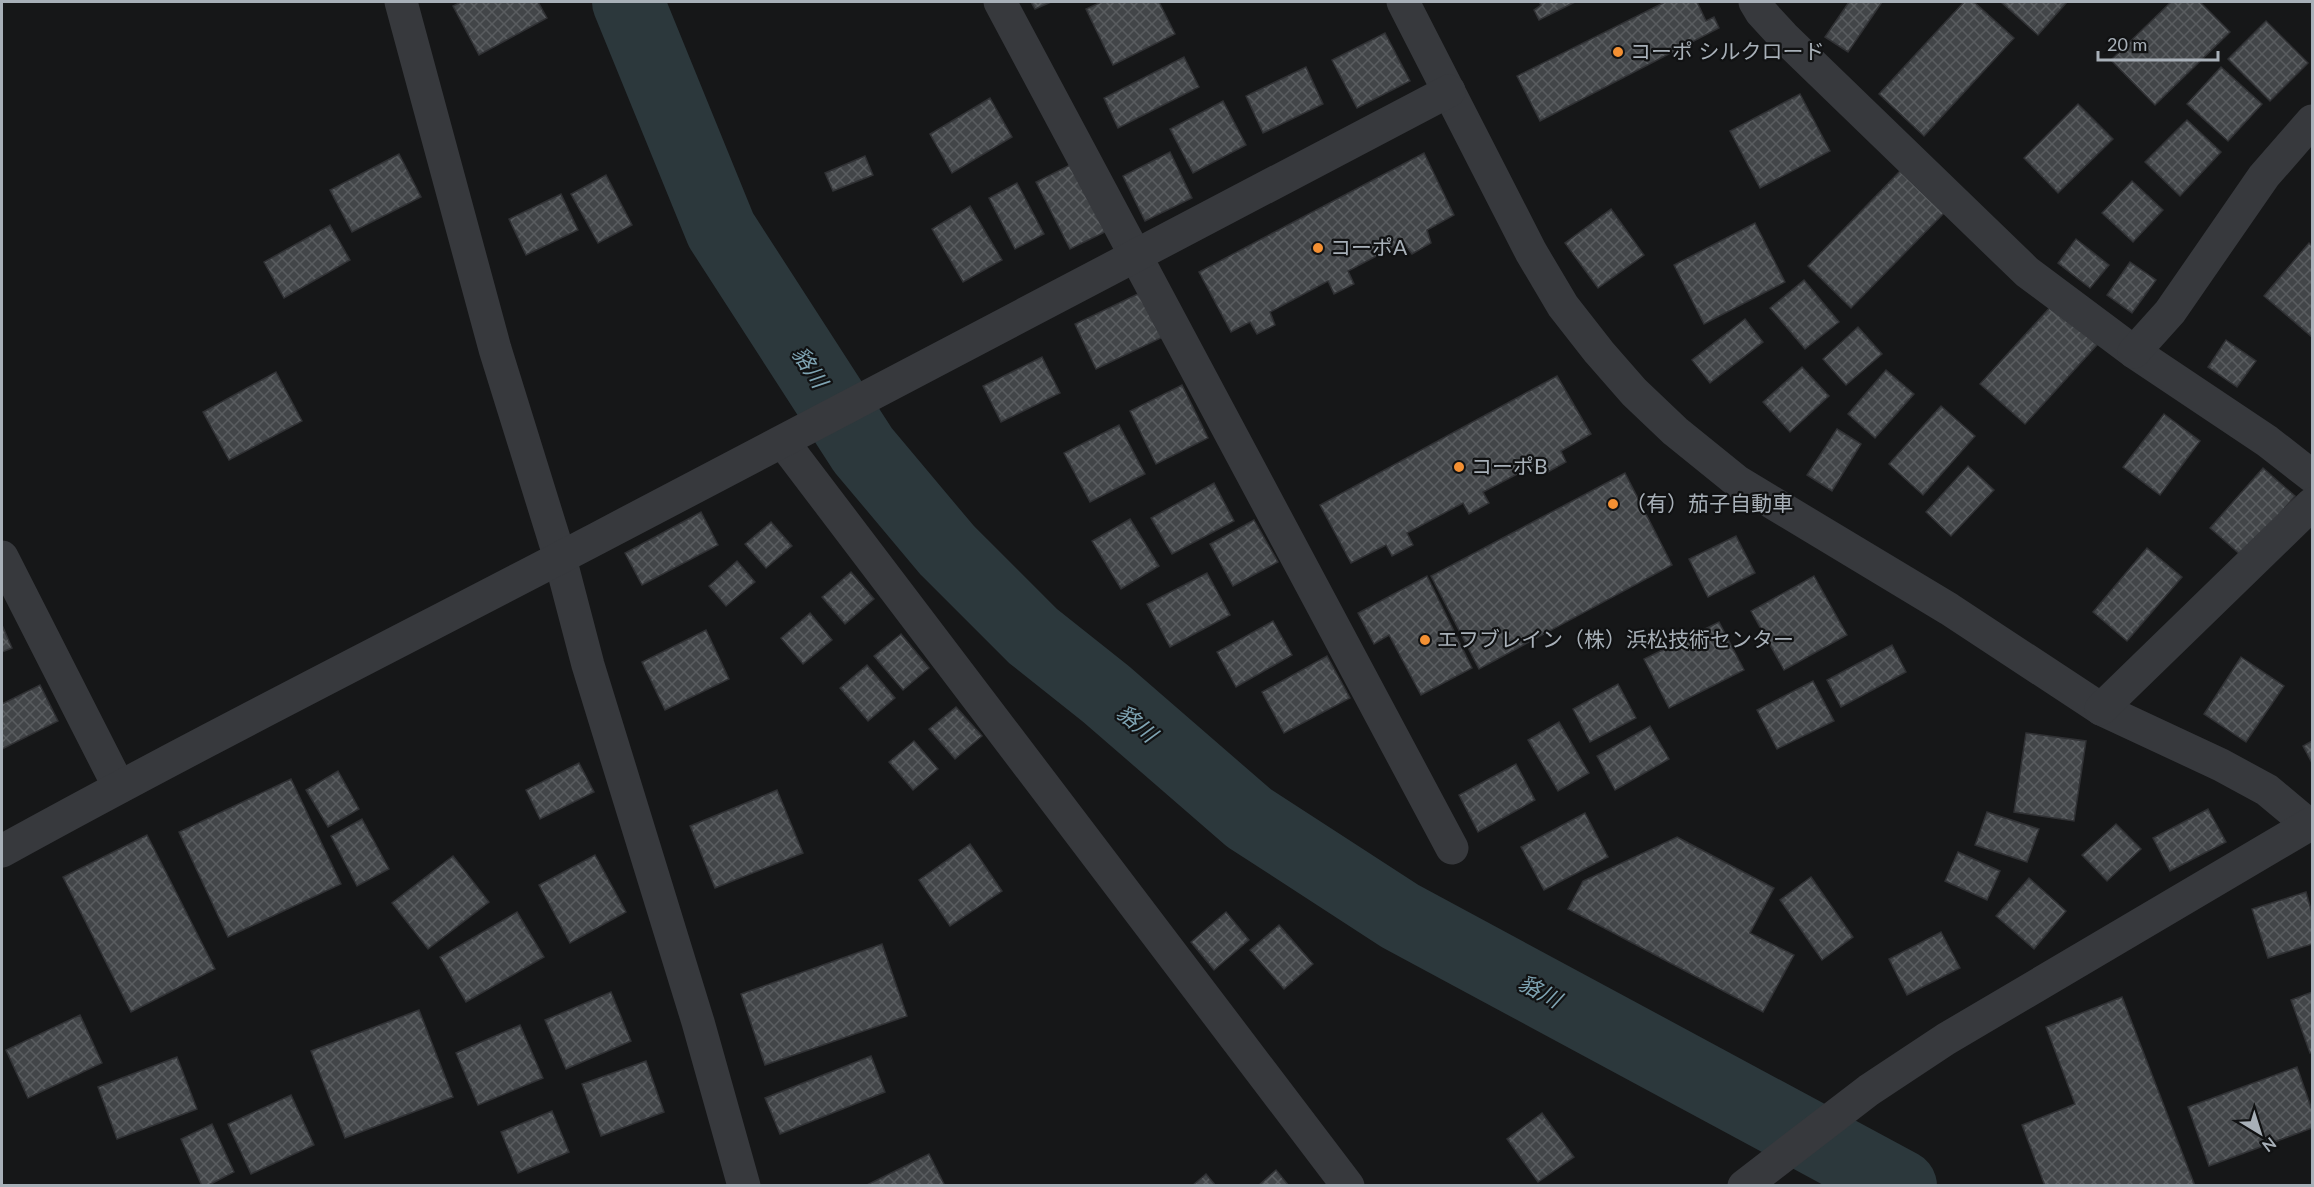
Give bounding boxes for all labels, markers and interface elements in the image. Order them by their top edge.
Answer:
scale bar [2098,24,2218,62]
text: 20 m [2107,33,2147,55]
place label: コーポ シルクロード [1630,38,1824,63]
marker: コーポ シルクロード [1611,45,1625,59]
place label: コーポA [1330,234,1408,259]
marker: コーポA [1311,241,1325,255]
water label: 貉川 [787,341,835,394]
place label: コーポB [1471,453,1548,478]
marker: コーポB [1452,460,1466,474]
place label: （有）茄子自動車 [1625,490,1793,515]
marker: （有）茄子自動車 [1606,497,1620,511]
place label: エフブレイン（株）浜松技術センター [1437,626,1794,651]
marker: エフブレイン（株）浜松技術センター [1418,633,1432,647]
water label: 貉川 [1112,698,1164,748]
water label: 貉川 [1514,968,1568,1014]
north arrow [2230,1103,2290,1163]
text: N [2259,1134,2280,1156]

